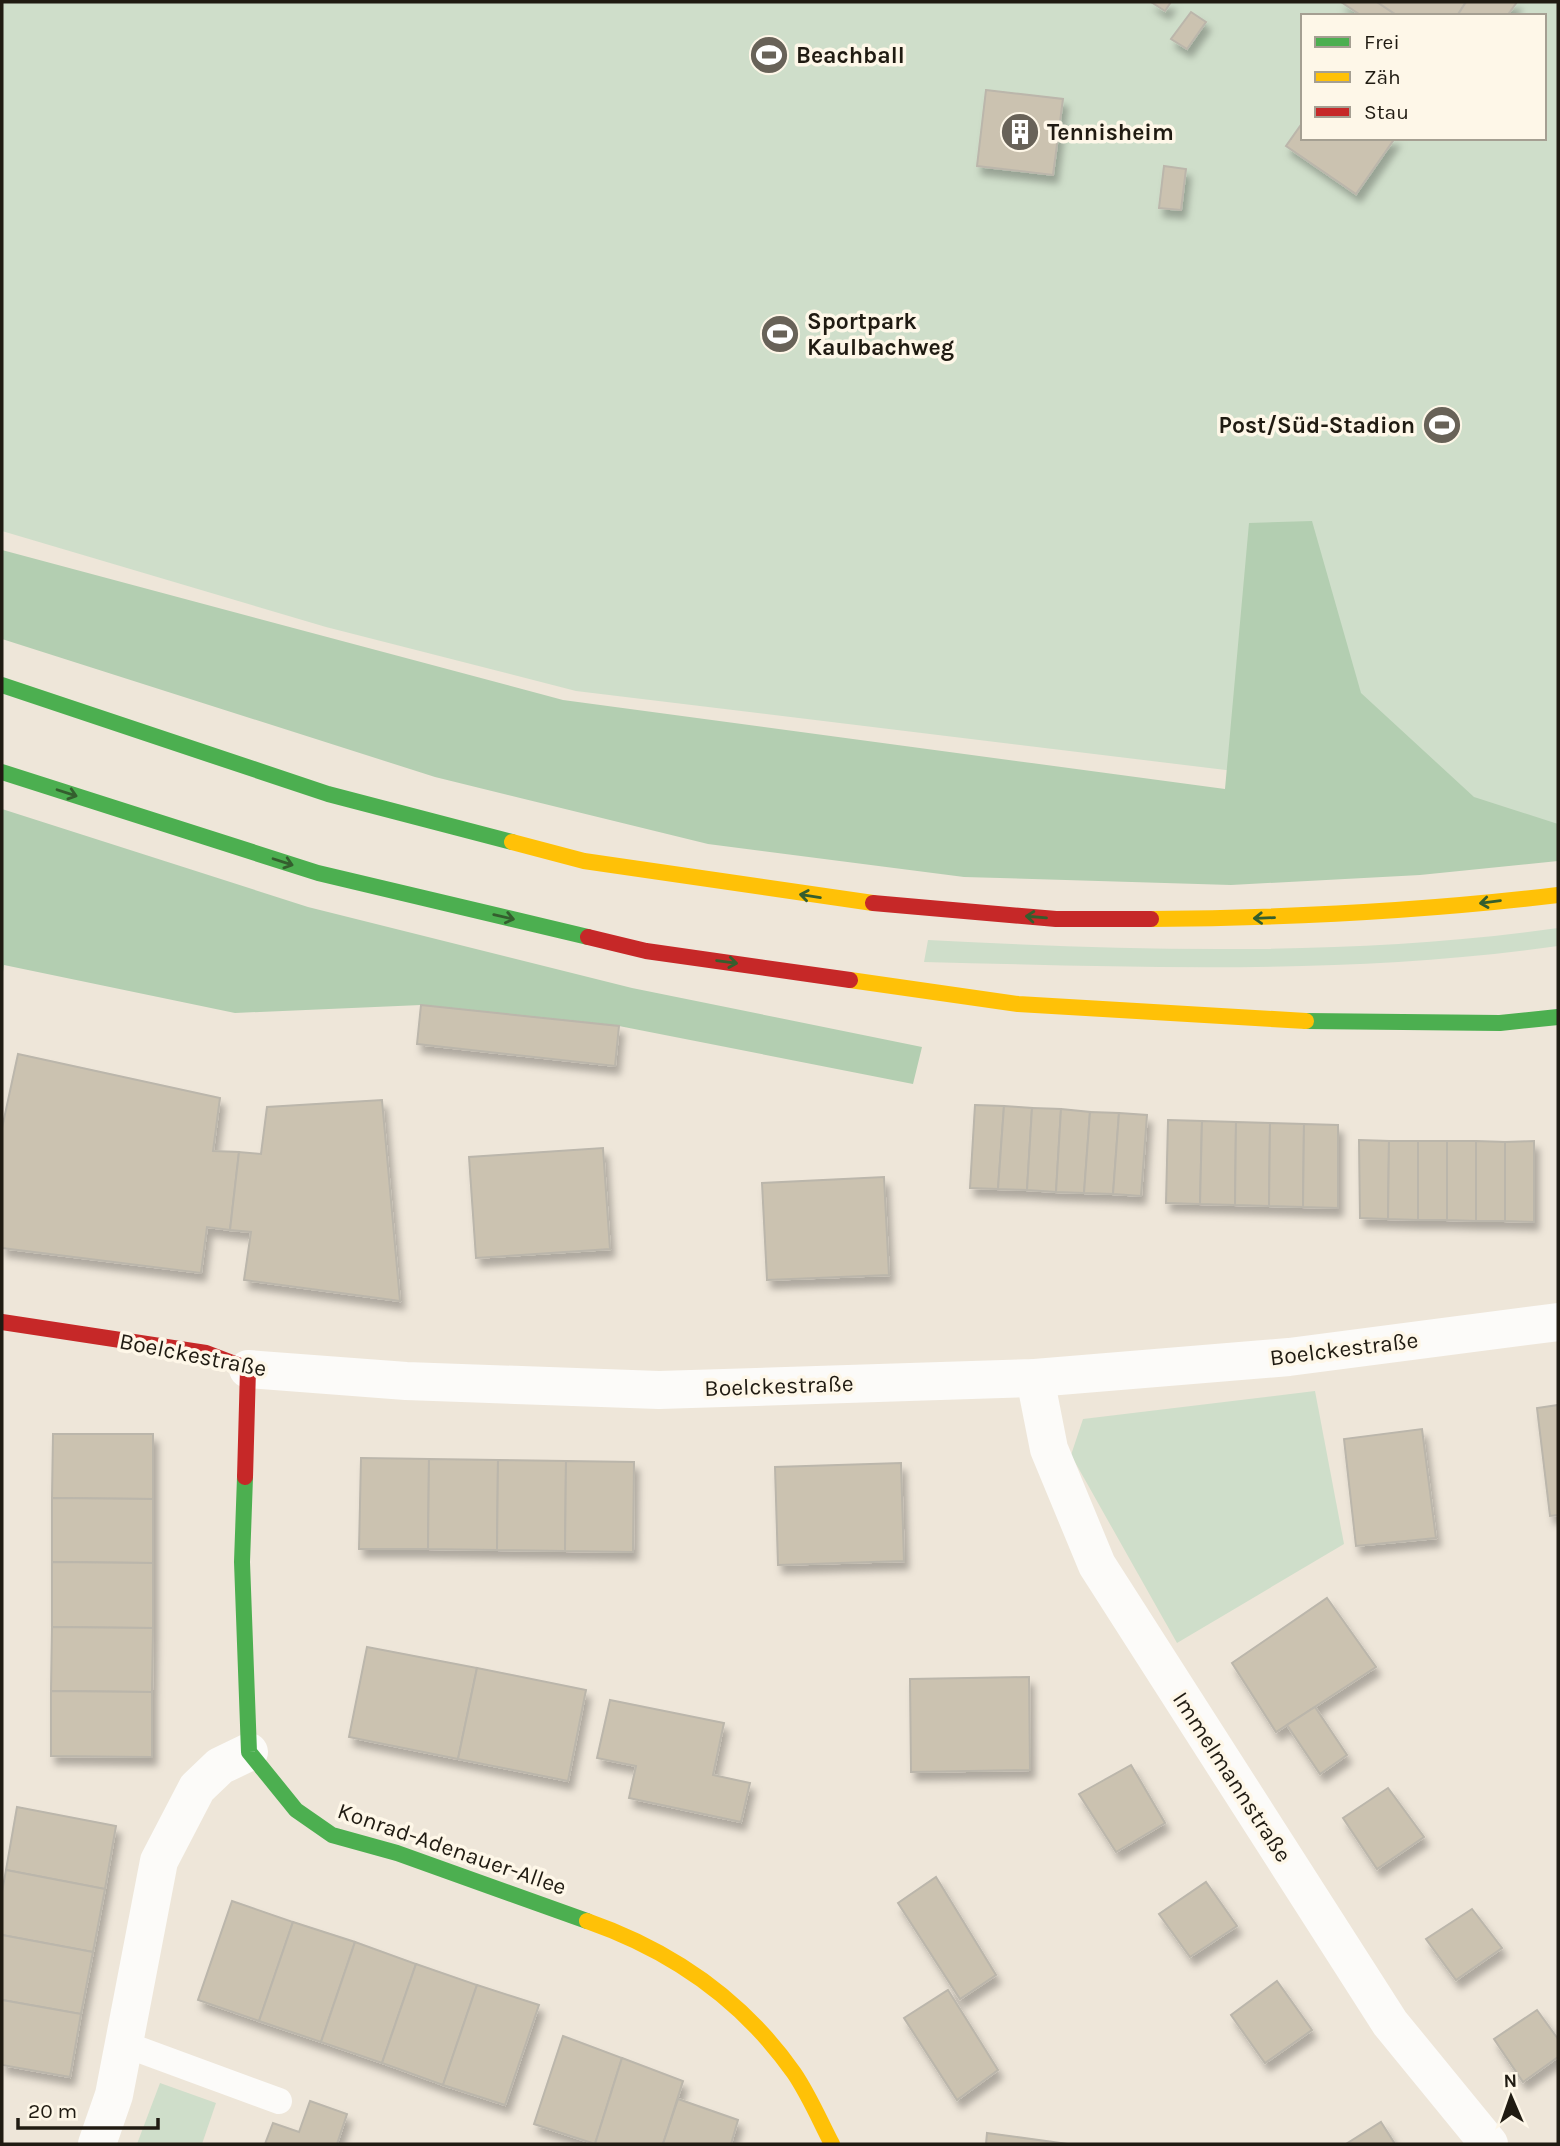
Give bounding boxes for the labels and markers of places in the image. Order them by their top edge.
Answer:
sports icon: Beachball [748,34,790,76]
place label: Beachball [796,42,905,69]
building icon: Tennisheim [999,111,1041,153]
place label: Tennisheim [1047,119,1174,146]
place label: Sportpark Kaulbachweg [807,308,954,361]
sports icon: Sportpark Kaulbachweg [759,313,801,355]
sports icon: Post/Süd-Stadion [1421,404,1463,446]
place label: Post/Süd-Stadion [1219,412,1415,439]

